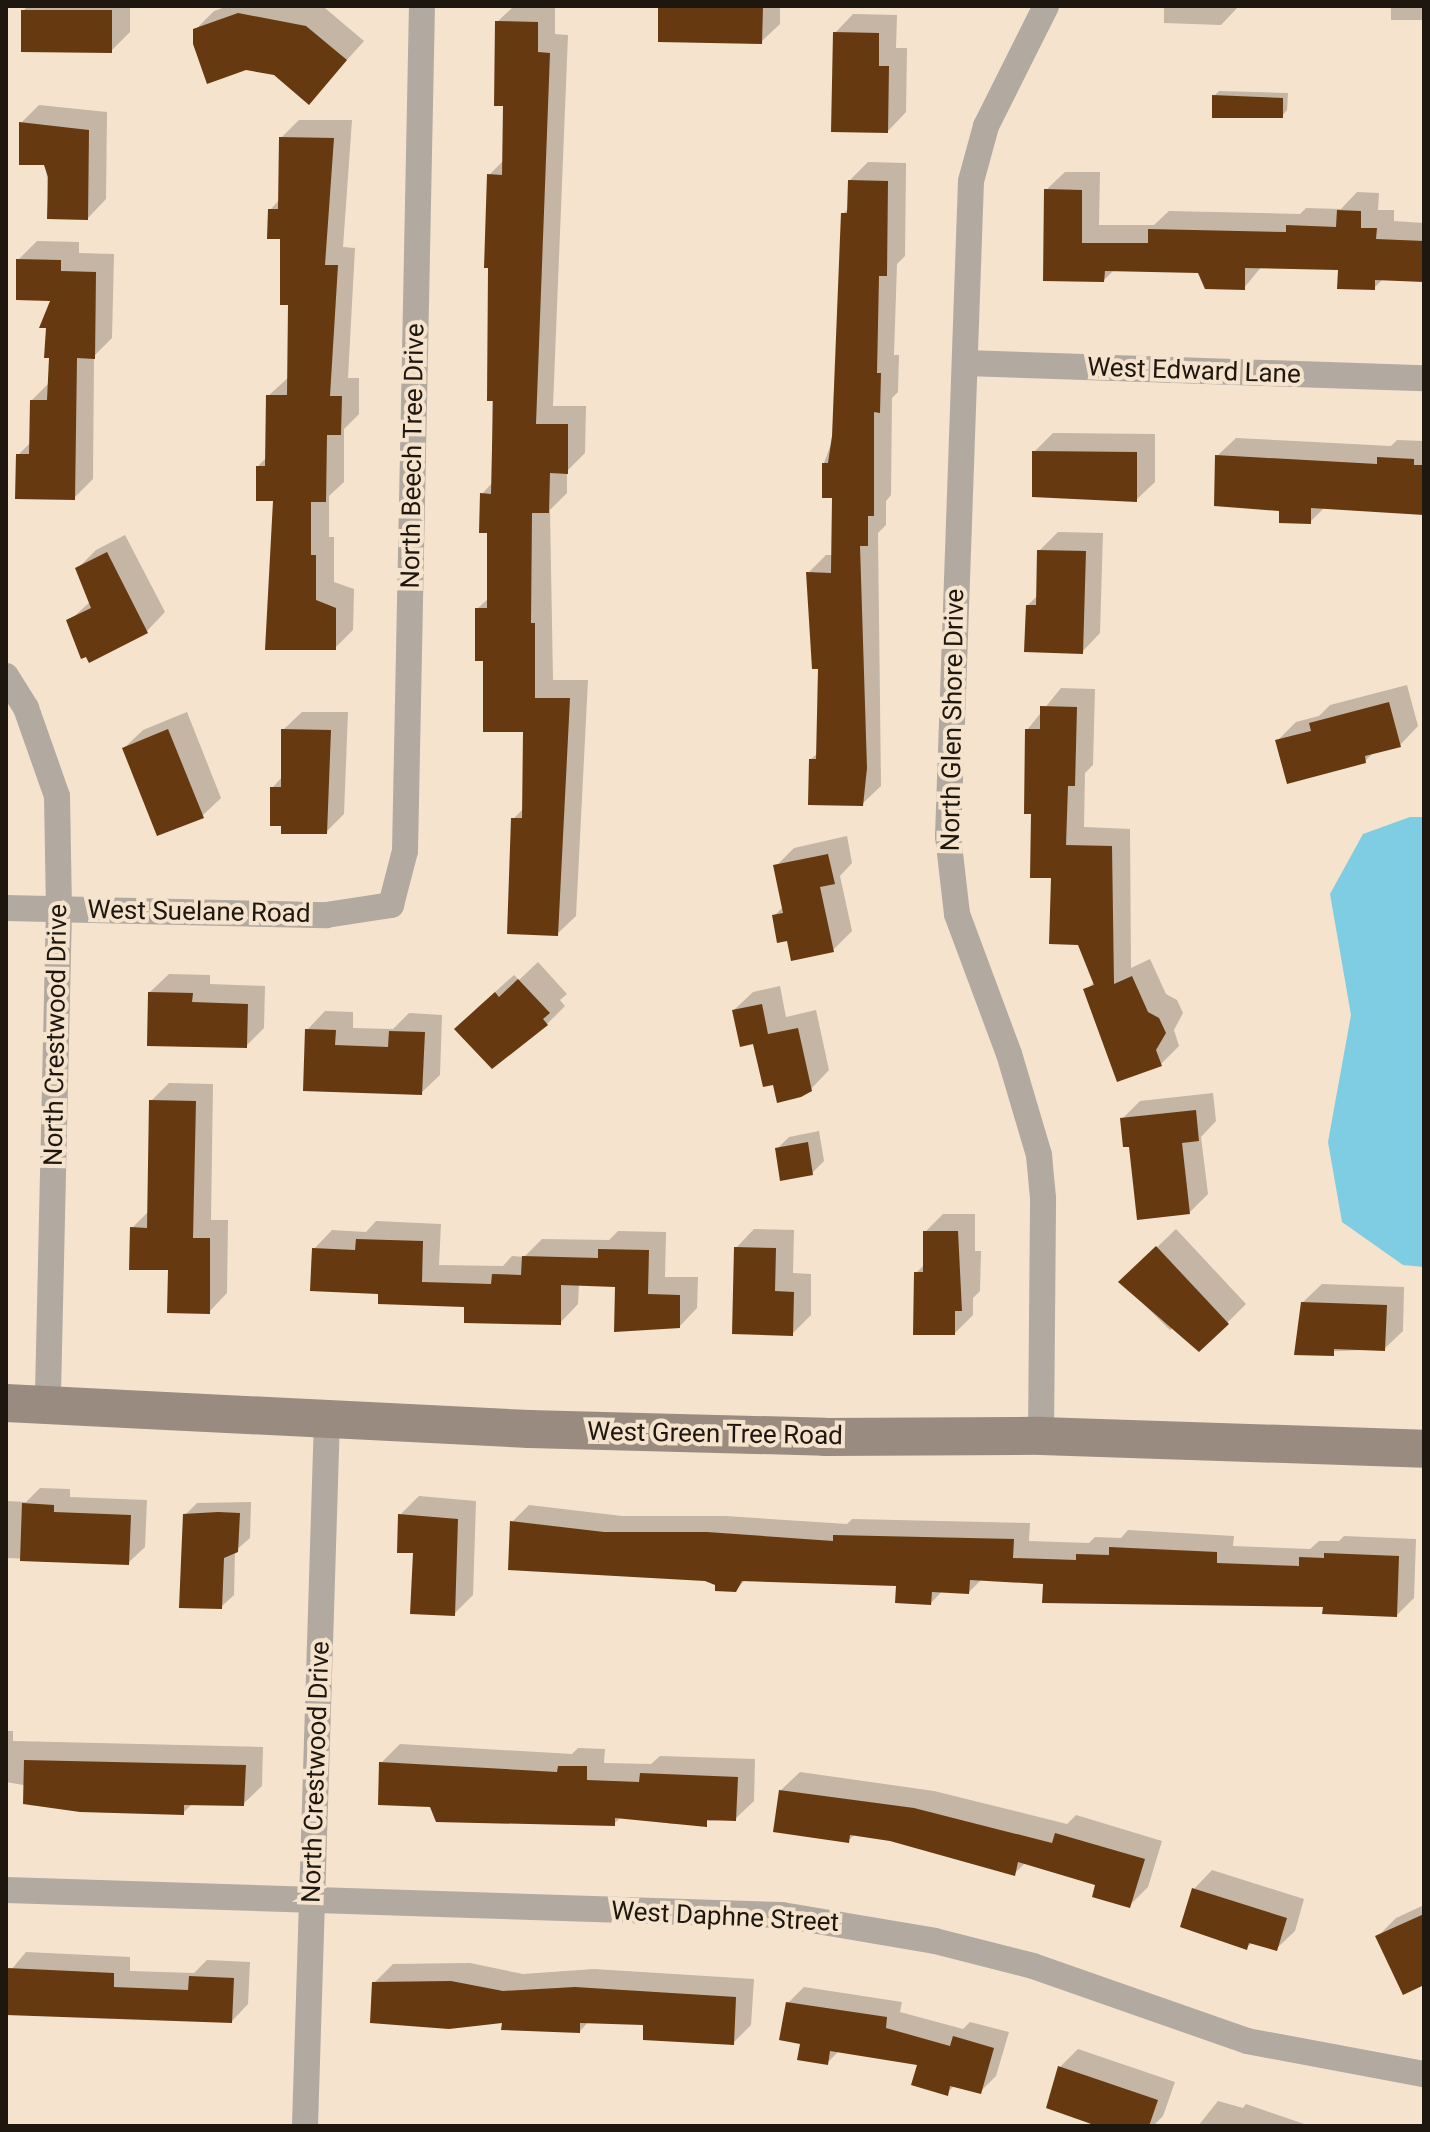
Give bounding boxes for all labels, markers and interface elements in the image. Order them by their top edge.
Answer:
street label: North Beech Tree Drive [395,323,431,589]
street label: West Edward Lane [1087,352,1301,390]
street label: North Glen Shore Drive [935,588,971,852]
street label: West Suelane Road [87,894,311,930]
street label: North Crestwood Drive [38,904,74,1166]
street label: West Green Tree Road [587,1416,843,1452]
street label: North Crestwood Drive [296,1641,336,1903]
street label: West Daphne Street [610,1895,840,1939]

